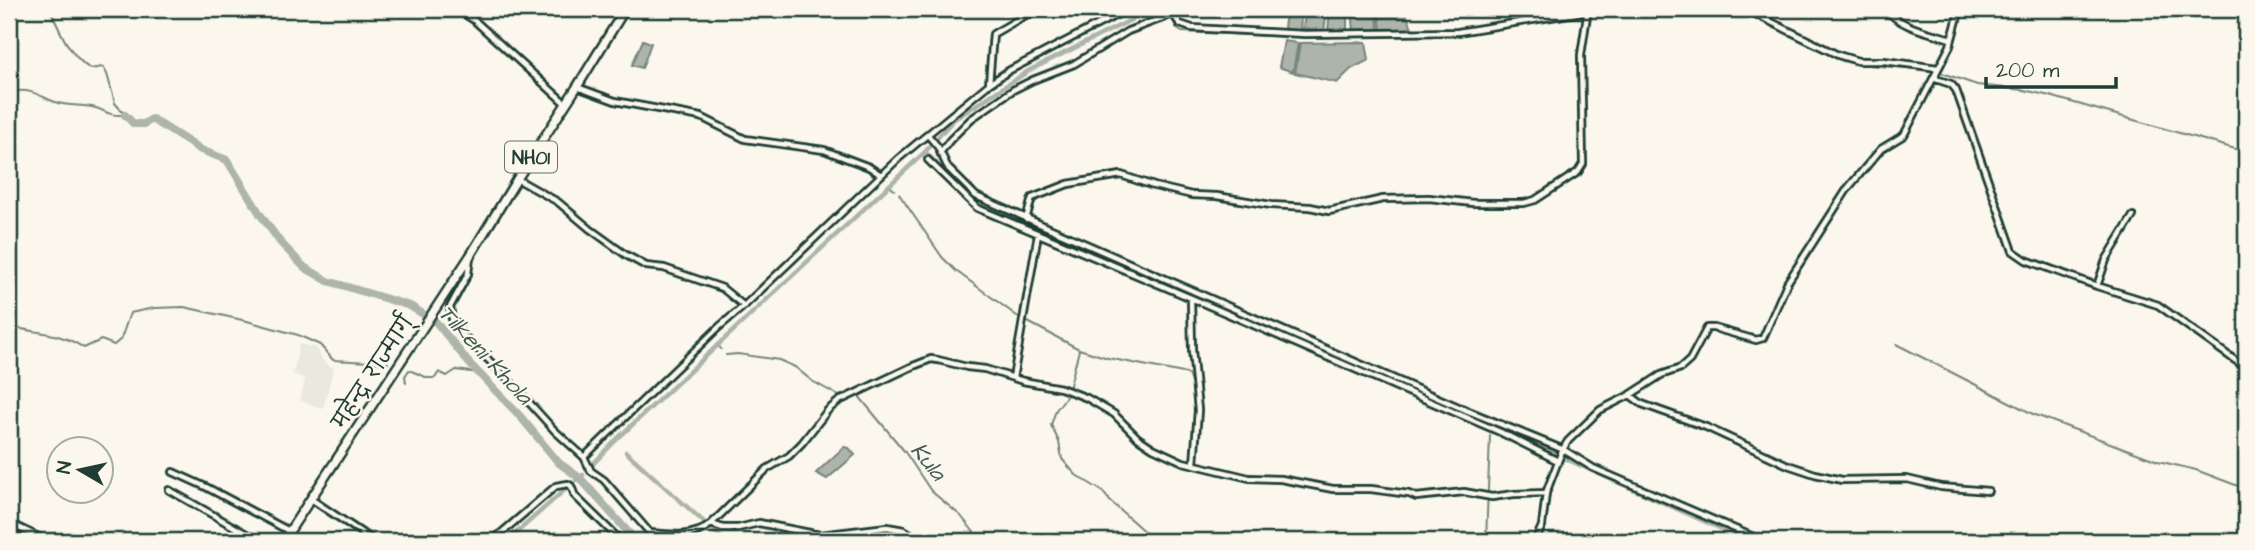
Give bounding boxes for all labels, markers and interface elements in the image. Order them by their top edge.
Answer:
scale bar [1986,46,2115,90]
text: 200 m [1996,56,2060,85]
road number: NH01 [505,141,557,172]
water label: Tilkeni Khola [431,298,541,413]
street label: महेन्द्र राज्मार्ग् [322,307,422,436]
north arrow [46,434,116,504]
water label: Kula [903,436,954,489]
text: N [50,459,79,476]

